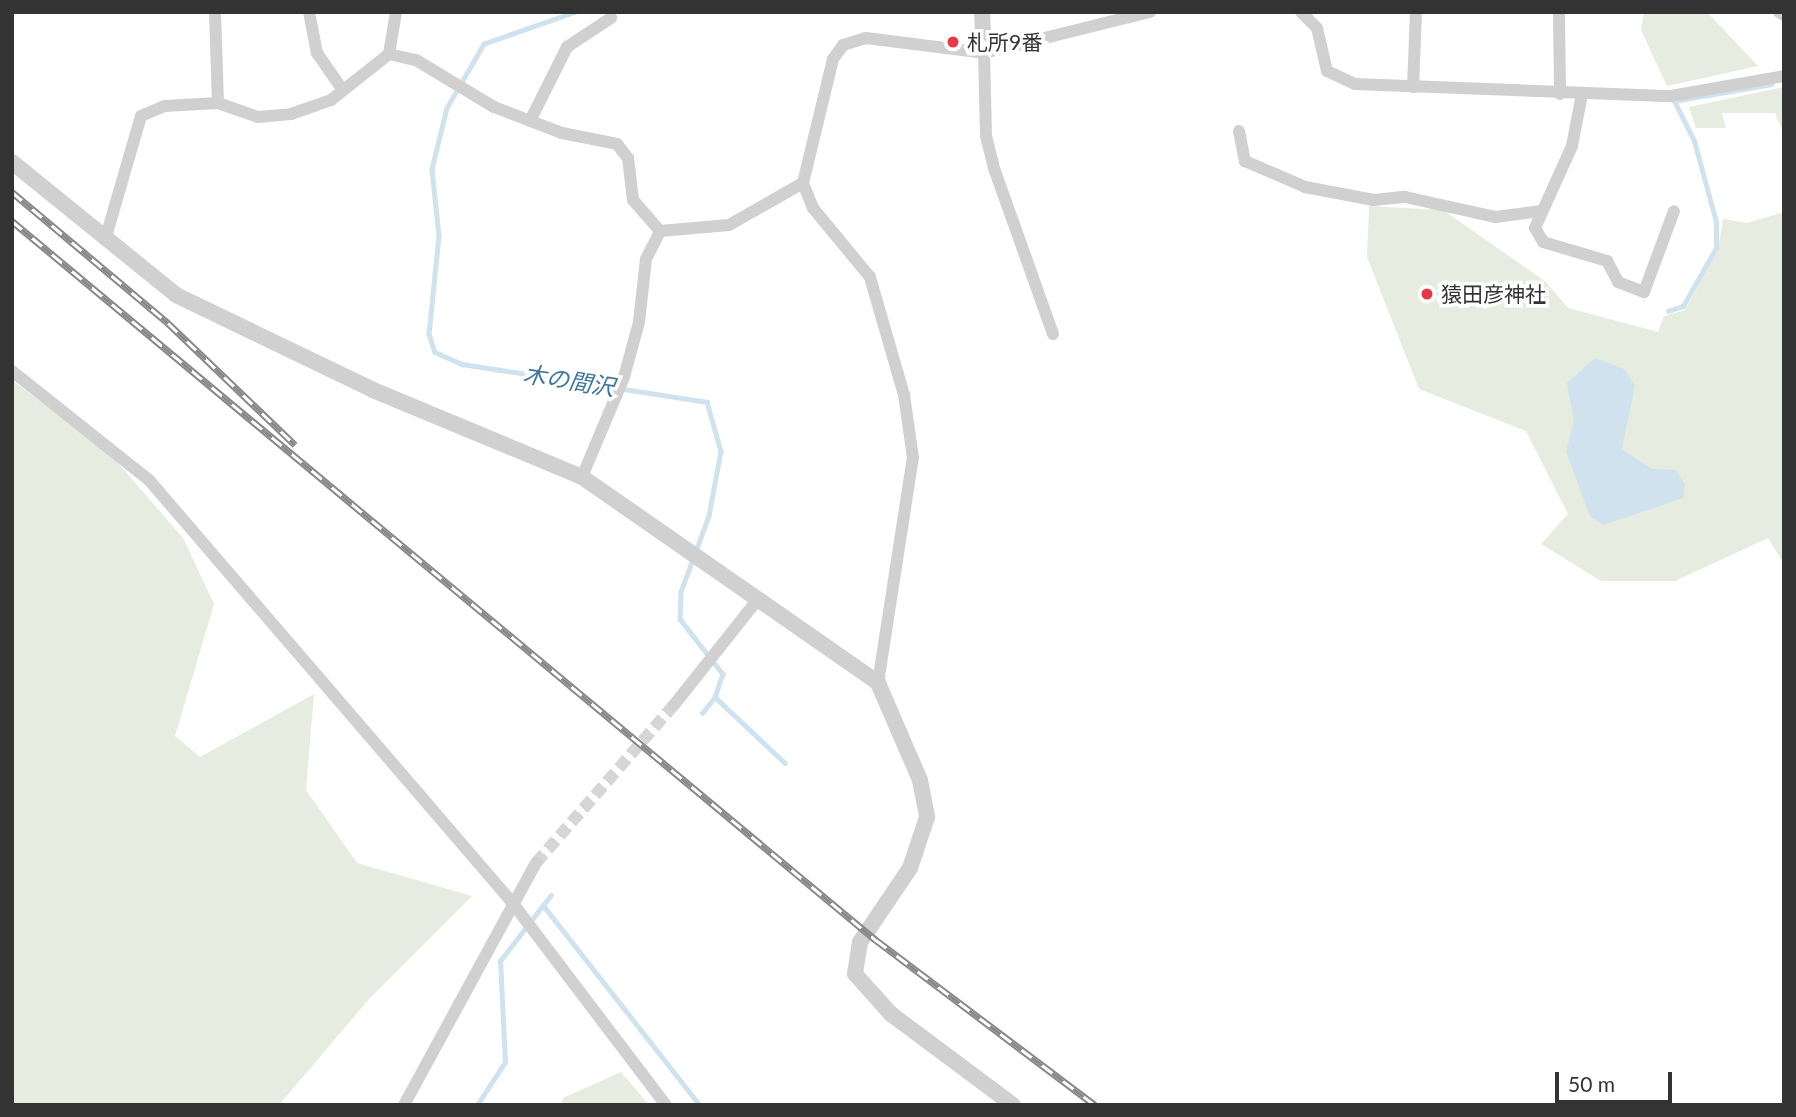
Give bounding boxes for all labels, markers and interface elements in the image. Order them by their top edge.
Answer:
place label: 札所9番 [967,29,1042,55]
marker: 札所9番 [945,34,961,50]
place label: 猿田彦神社 [1441,281,1546,307]
marker: 猿田彦神社 [1419,286,1435,302]
water label: 木の間沢 [521,359,617,401]
scale bar [1558,1058,1675,1102]
text: 50 m [1568,1071,1615,1096]

